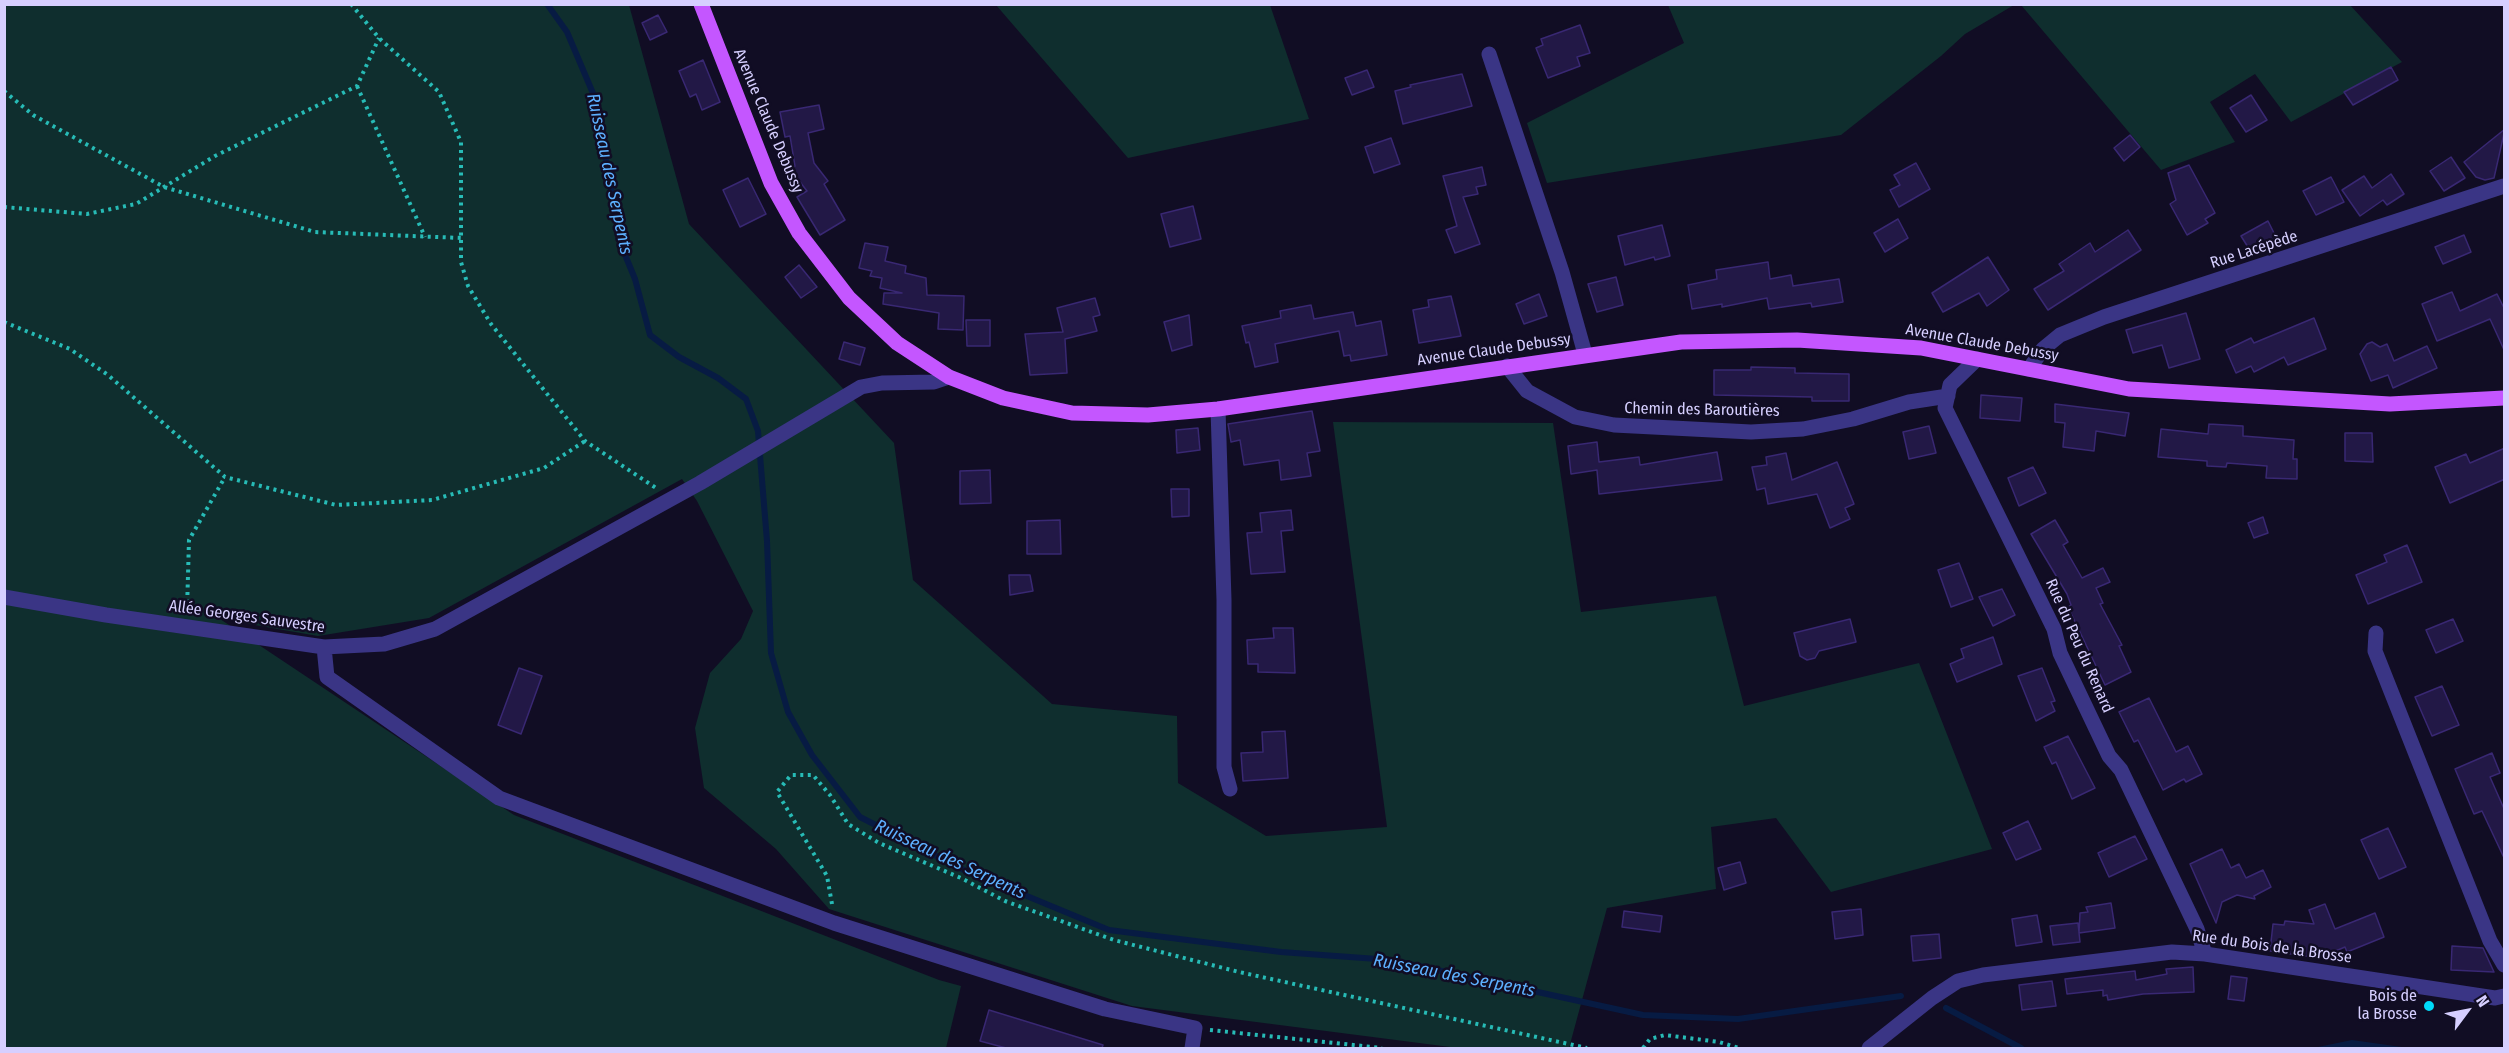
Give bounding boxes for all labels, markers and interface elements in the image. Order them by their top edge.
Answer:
street label: Avenue Claude Debussy [729,46,807,196]
water label: Ruisseau des Serpents [581,91,637,257]
street label: Rue Lacépède [2208,227,2300,273]
street label: Avenue Claude Debussy [1904,320,2060,366]
street label: Avenue Claude Debussy [1416,330,1572,370]
street label: Chemin des Baroutières [1624,399,1780,421]
street label: Rue du Peu du Renard [2041,576,2117,716]
street label: Allée Georges Sauvestre [168,597,326,637]
water label: Ruisseau des Serpents [871,816,1029,904]
street label: Rue du Bois de la Brosse [2191,926,2353,968]
water label: Ruisseau des Serpents [1371,950,1537,1002]
north arrow [2437,981,2497,1041]
place label: Bois de la Brosse [2358,987,2417,1025]
text: N [2472,992,2493,1010]
marker: Bois de la Brosse [2422,999,2436,1013]

